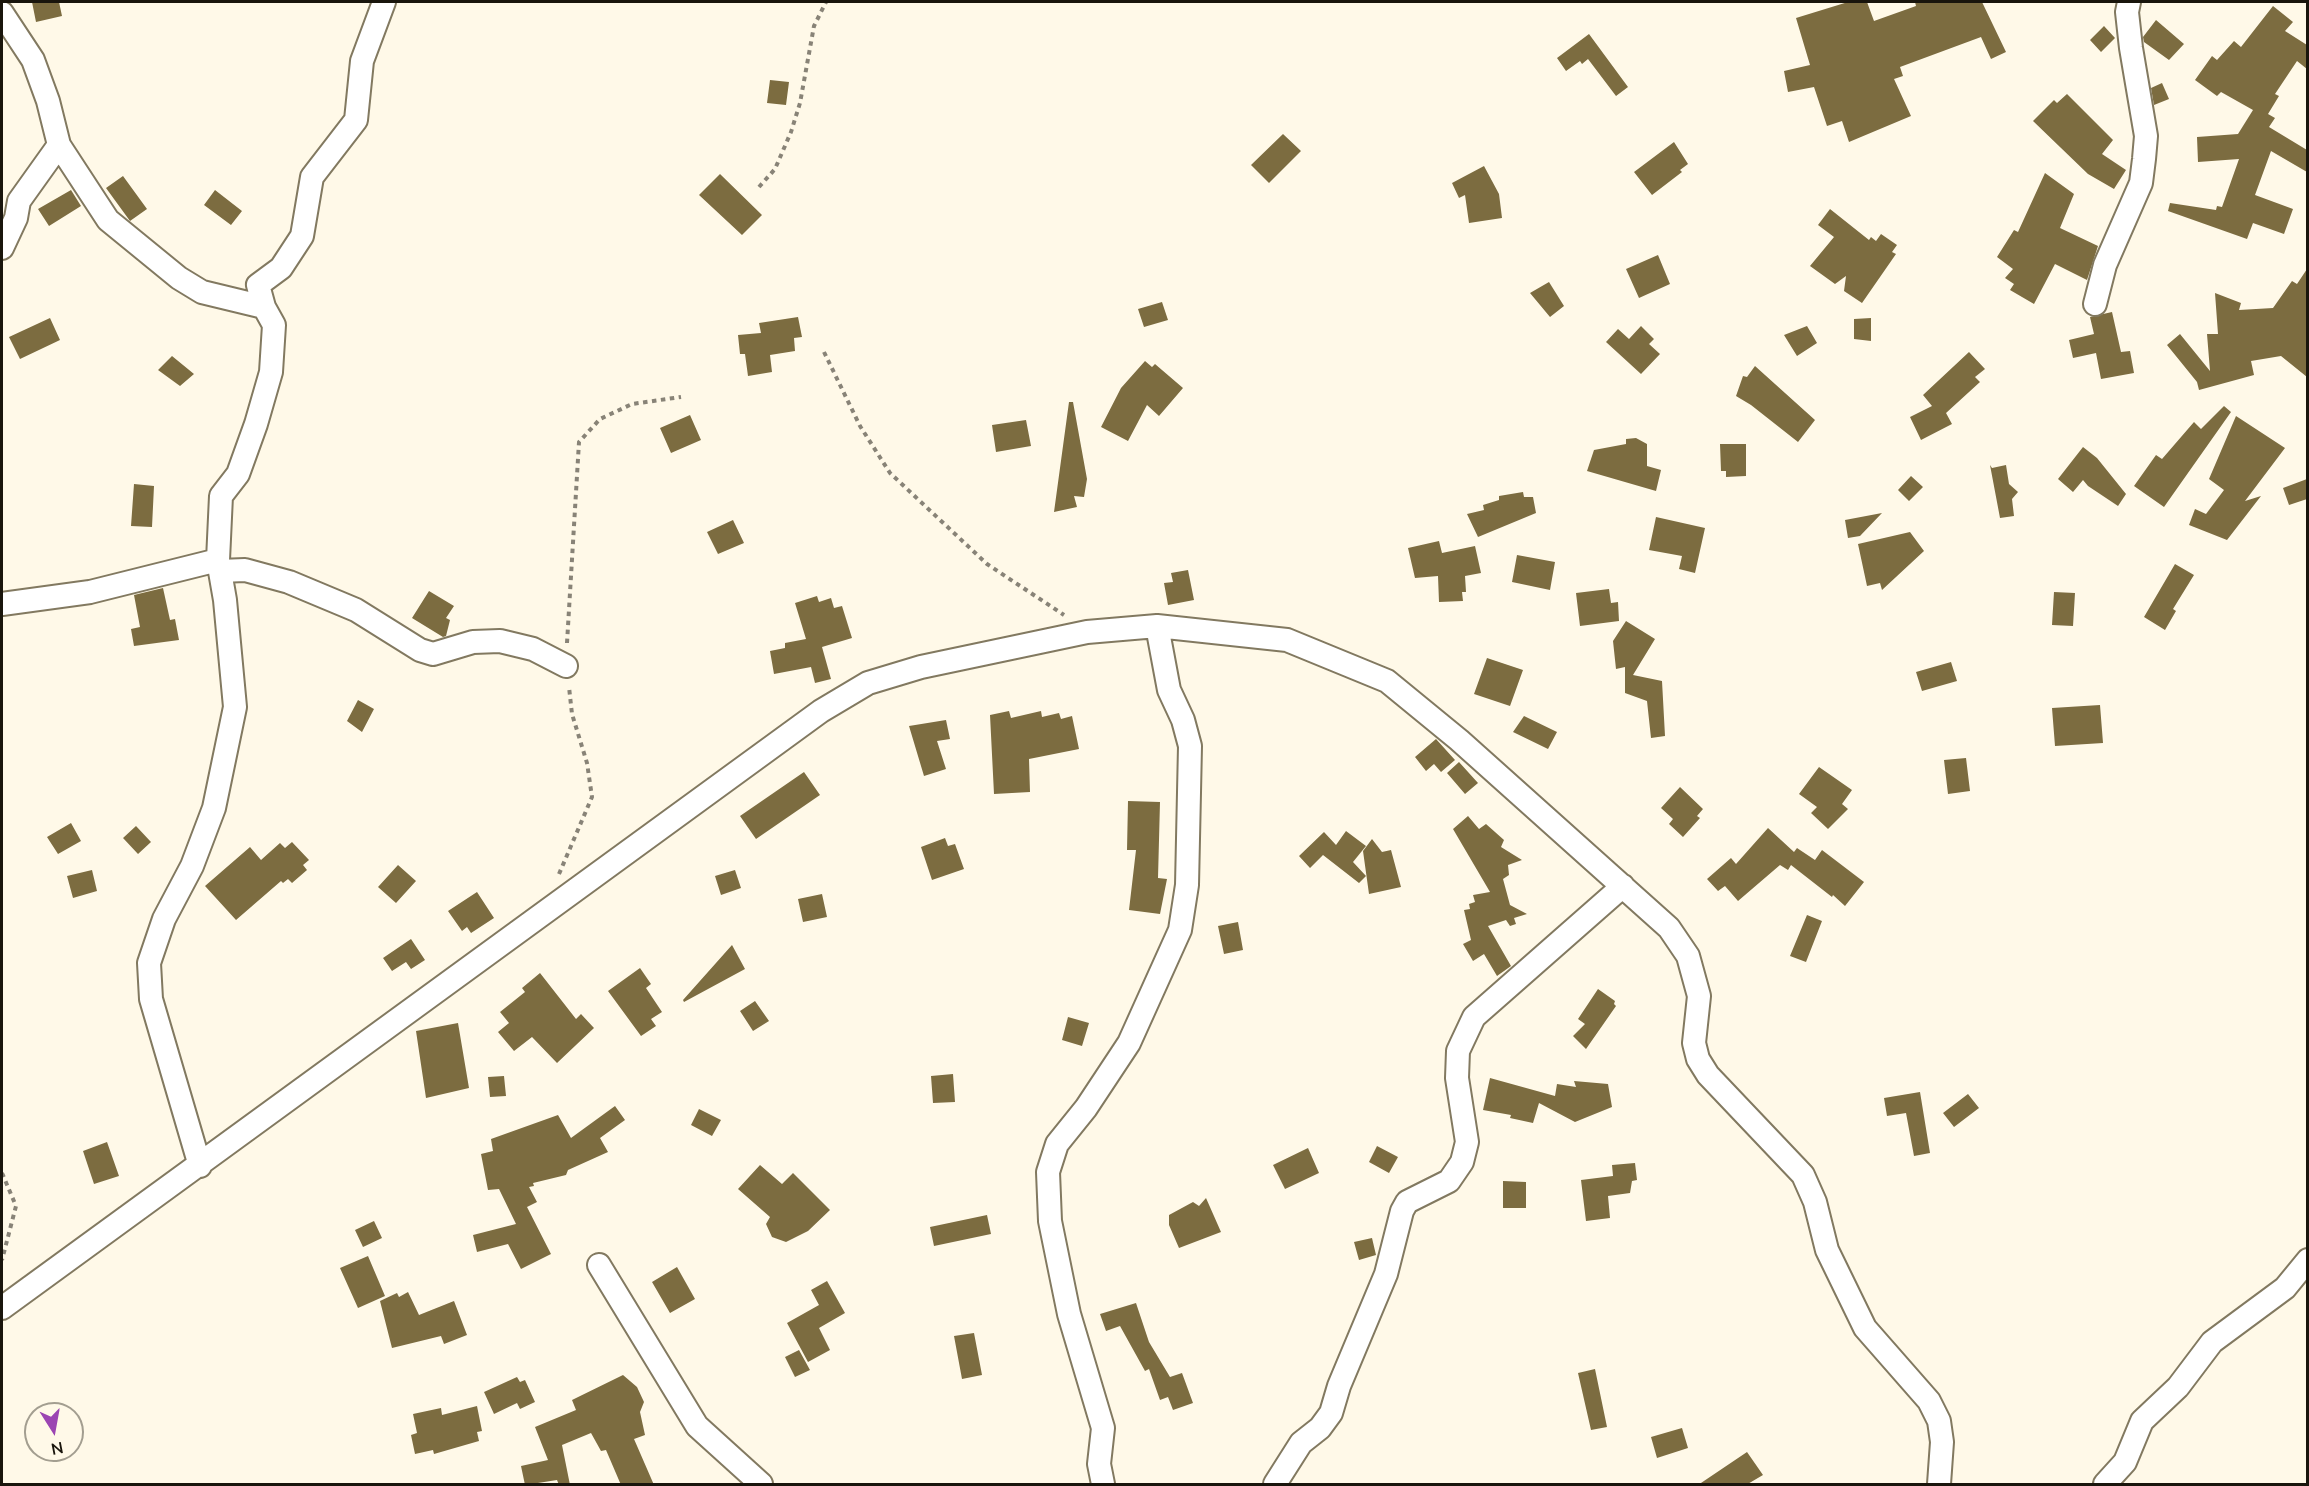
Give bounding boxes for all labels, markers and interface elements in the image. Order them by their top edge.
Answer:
north arrow [24,1402,84,1462]
text: N [49,1436,65,1460]

